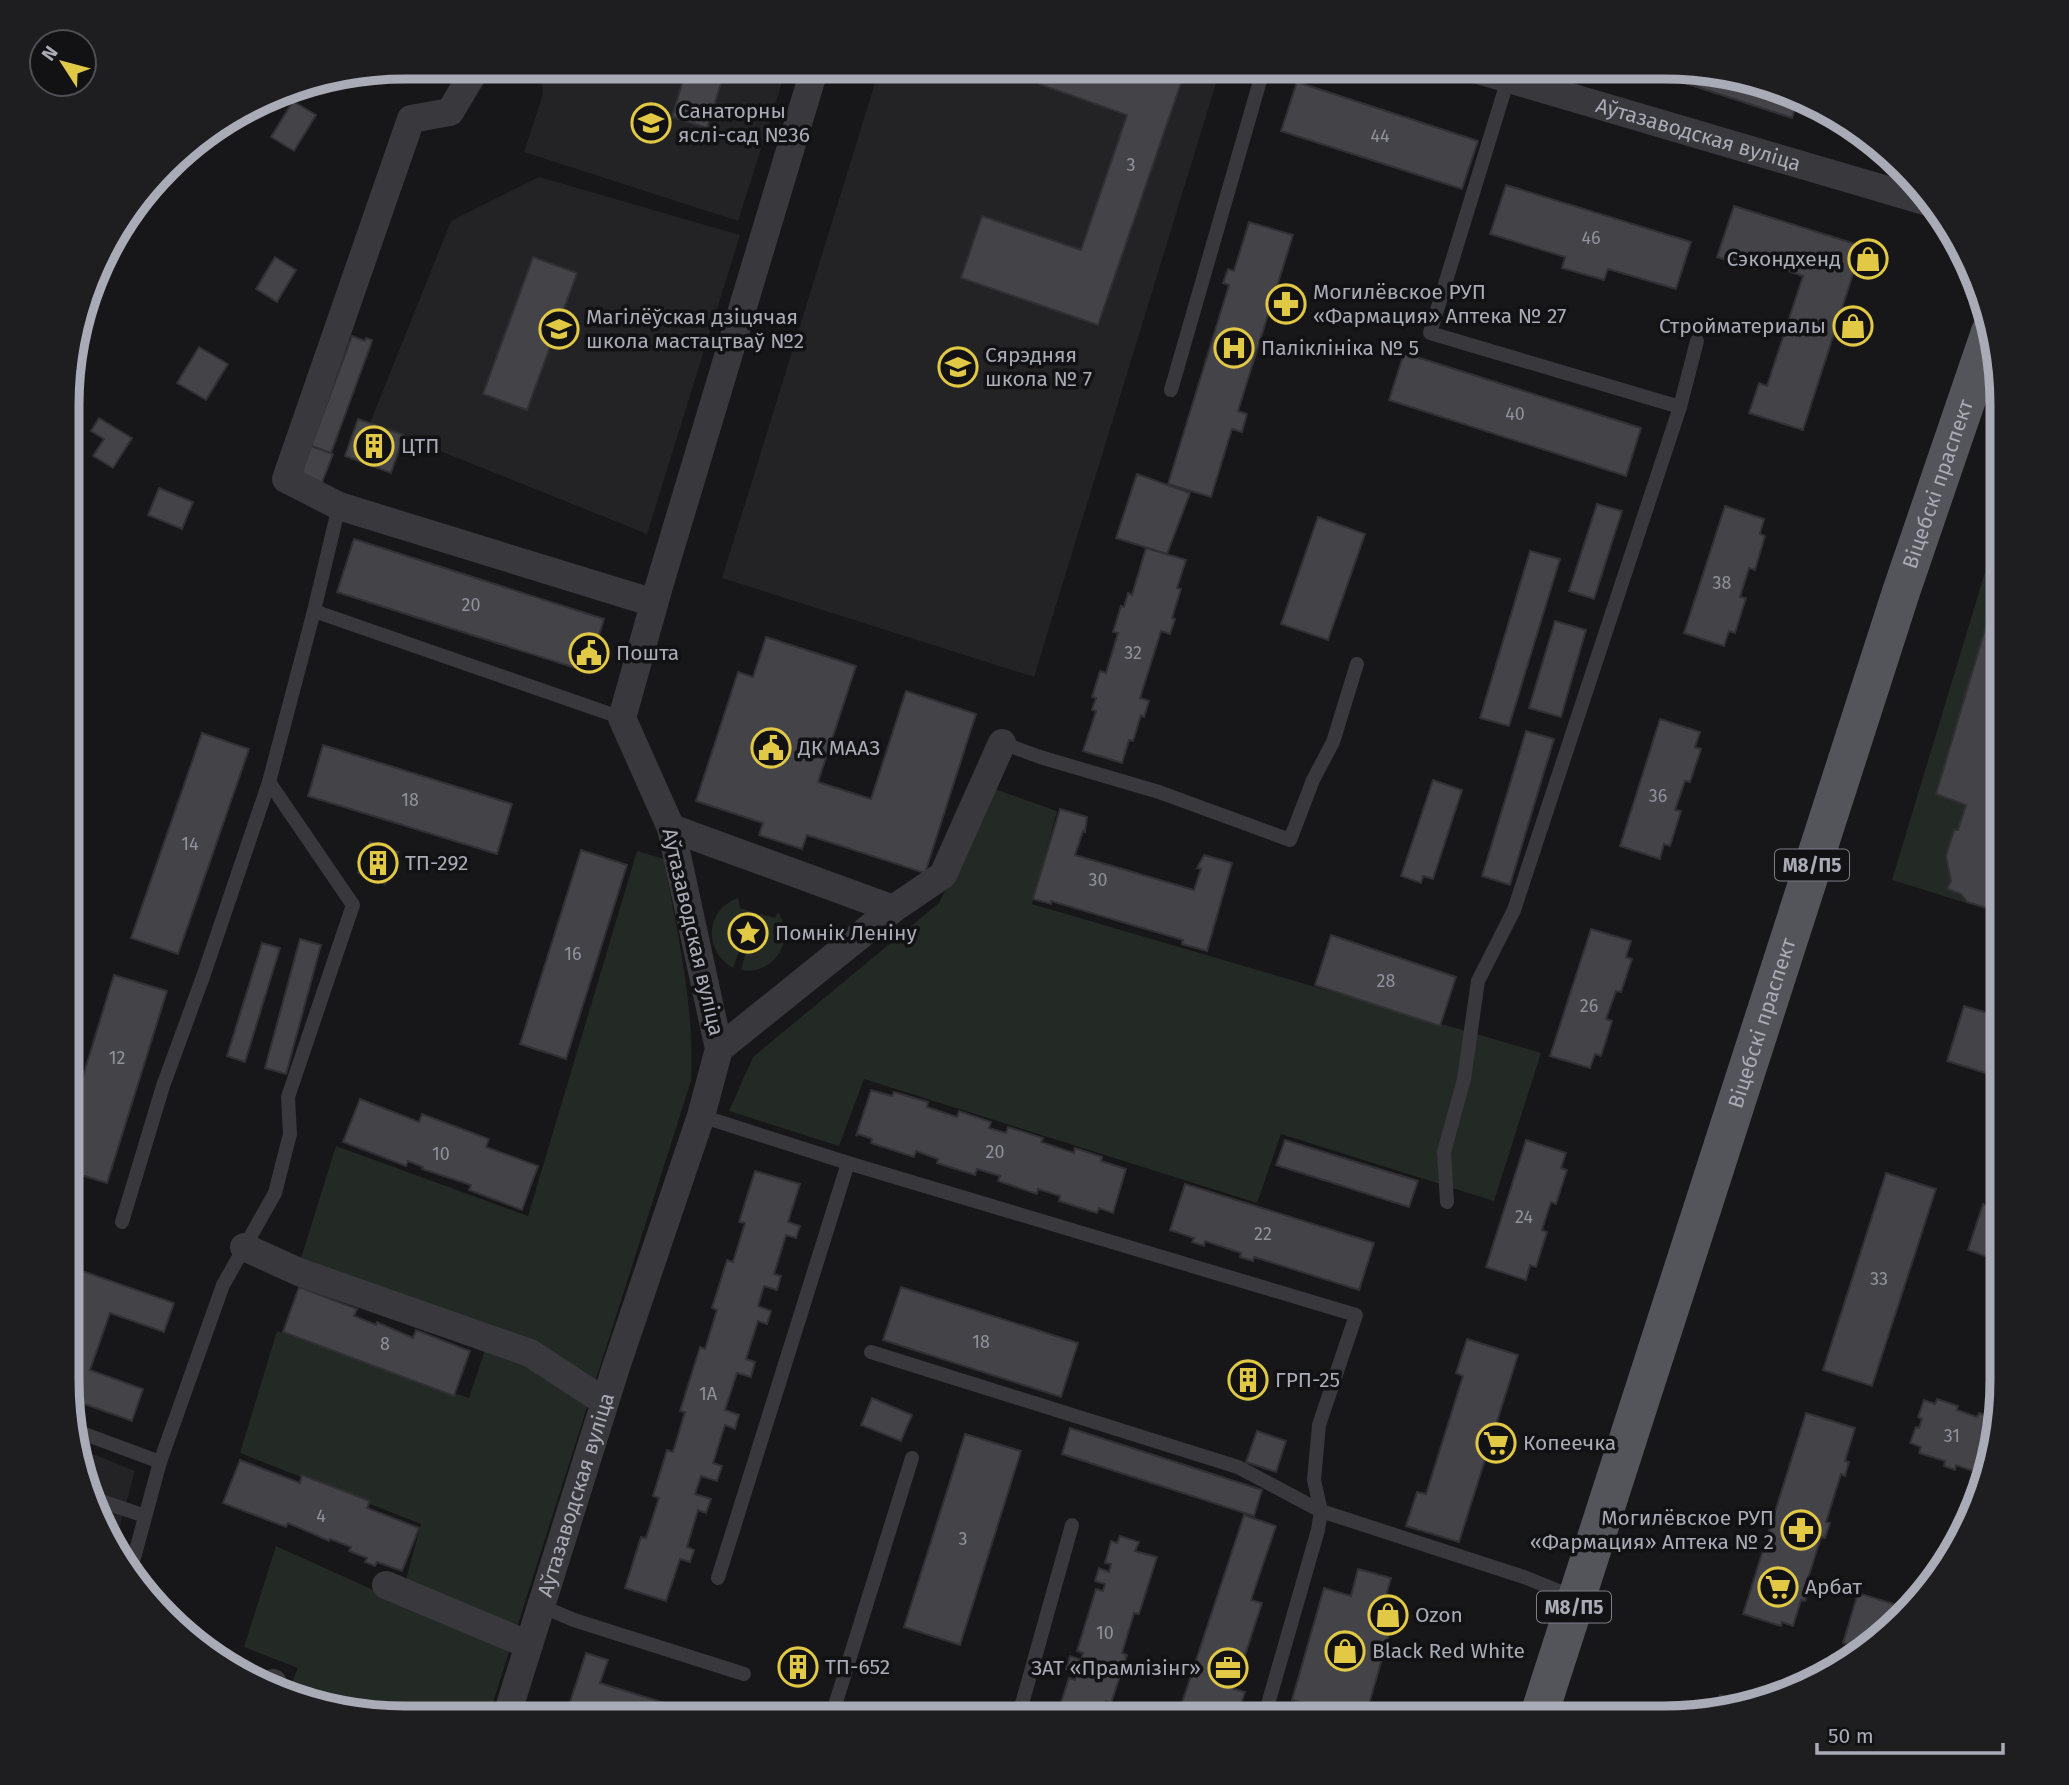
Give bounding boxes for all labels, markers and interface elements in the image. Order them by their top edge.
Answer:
north arrow [28,28,98,98]
text: N [37,41,63,65]
street label: Аўтазаводская вуліца [1593,92,1804,177]
place label: Санаторны яслі-сад №36 [678,98,810,148]
school or university icon: Санаторны яслі-сад №36 [630,102,672,144]
house number: 44 [1370,125,1390,147]
house number: 3 [1127,154,1135,176]
house number: 46 [1581,227,1601,249]
shop icon: Сэкондхенд [1847,238,1889,280]
place label: Сэкондхенд [1727,246,1841,272]
place label: Могилёвское РУП «Фармация» Аптека № 27 [1313,279,1566,329]
pharmacy icon: Могилёвское РУП «Фармация» Аптека № 27 [1265,283,1307,325]
place label: Магілёўская дзіцячая школа мастацтваў №2 [586,304,804,354]
shop icon: Стройматериалы [1832,305,1874,347]
school or university icon: Магілёўская дзіцячая школа мастацтваў №2 [538,308,580,350]
place label: Стройматериалы [1659,313,1826,339]
hospital icon: Паліклініка № 5 [1213,327,1255,369]
place label: Паліклініка № 5 [1261,335,1419,361]
place label: Сярэдняя школа № 7 [985,342,1092,392]
school or university icon: Сярэдняя школа № 7 [937,346,979,388]
street label: Віцебскі праспект [1897,396,1979,572]
house number: 40 [1505,403,1525,425]
building icon: ЦТП [353,425,395,467]
place label: ЦТП [401,433,440,459]
house number: 38 [1713,572,1732,594]
house number: 20 [462,594,480,616]
public building icon: Пошта [568,632,610,674]
place label: Пошта [616,640,679,666]
house number: 32 [1124,642,1142,664]
public building icon: ДК МААЗ [750,727,792,769]
place label: ДК МААЗ [797,735,880,761]
house number: 36 [1649,785,1667,807]
house number: 18 [401,789,419,811]
street label: Аўтазаводская вуліца [656,826,730,1038]
house number: 14 [181,833,199,855]
building icon: ТП-292 [357,842,399,884]
place label: ТП-292 [405,850,468,876]
road number: М8/П5 [1775,850,1849,880]
house number: 30 [1088,869,1108,891]
place icon: Помнік Леніну [727,912,769,954]
place label: Помнік Леніну [775,920,917,946]
street label: Віцебскі праспект [1722,934,1802,1112]
house number: 16 [564,943,582,965]
house number: 28 [1377,970,1395,992]
house number: 26 [1580,995,1598,1017]
house number: 12 [109,1047,125,1069]
house number: 20 [986,1141,1004,1163]
house number: 10 [432,1143,450,1165]
house number: 24 [1515,1206,1533,1228]
house number: 22 [1254,1223,1272,1245]
house number: 33 [1870,1268,1888,1290]
house number: 18 [972,1331,990,1353]
house number: 8 [380,1333,390,1355]
building icon: ГРП-25 [1227,1359,1269,1401]
place label: ГРП-25 [1275,1367,1340,1393]
house number: 1А [699,1383,718,1405]
street label: Аўтазаводская вуліца [532,1389,620,1600]
supermarket icon: Копеечка [1475,1422,1517,1464]
house number: 31 [1944,1425,1960,1447]
place label: Копеечка [1523,1430,1616,1456]
house number: 4 [316,1505,326,1527]
place label: Могилёвское РУП «Фармация» Аптека № 2 [1530,1505,1774,1555]
pharmacy icon: Могилёвское РУП «Фармация» Аптека № 2 [1780,1509,1822,1551]
house number: 3 [959,1528,967,1550]
supermarket icon: Арбат [1757,1566,1799,1608]
place label: Арбат [1805,1574,1862,1600]
road number: М8/П5 [1537,1592,1611,1623]
shop icon: Ozon [1367,1594,1409,1636]
place label: Ozon [1415,1602,1463,1628]
house number: 10 [1096,1622,1114,1644]
shop icon: Black Red White [1324,1630,1366,1672]
place label: Black Red White [1372,1638,1525,1664]
building icon: ТП-652 [777,1646,819,1688]
office icon: ЗАТ «Прамлізінг» [1207,1647,1249,1689]
place label: ТП-652 [825,1654,890,1680]
place label: ЗАТ «Прамлізінг» [1031,1655,1201,1681]
scale bar [1817,1712,2002,1756]
text: 50 m [1828,1723,1874,1749]

